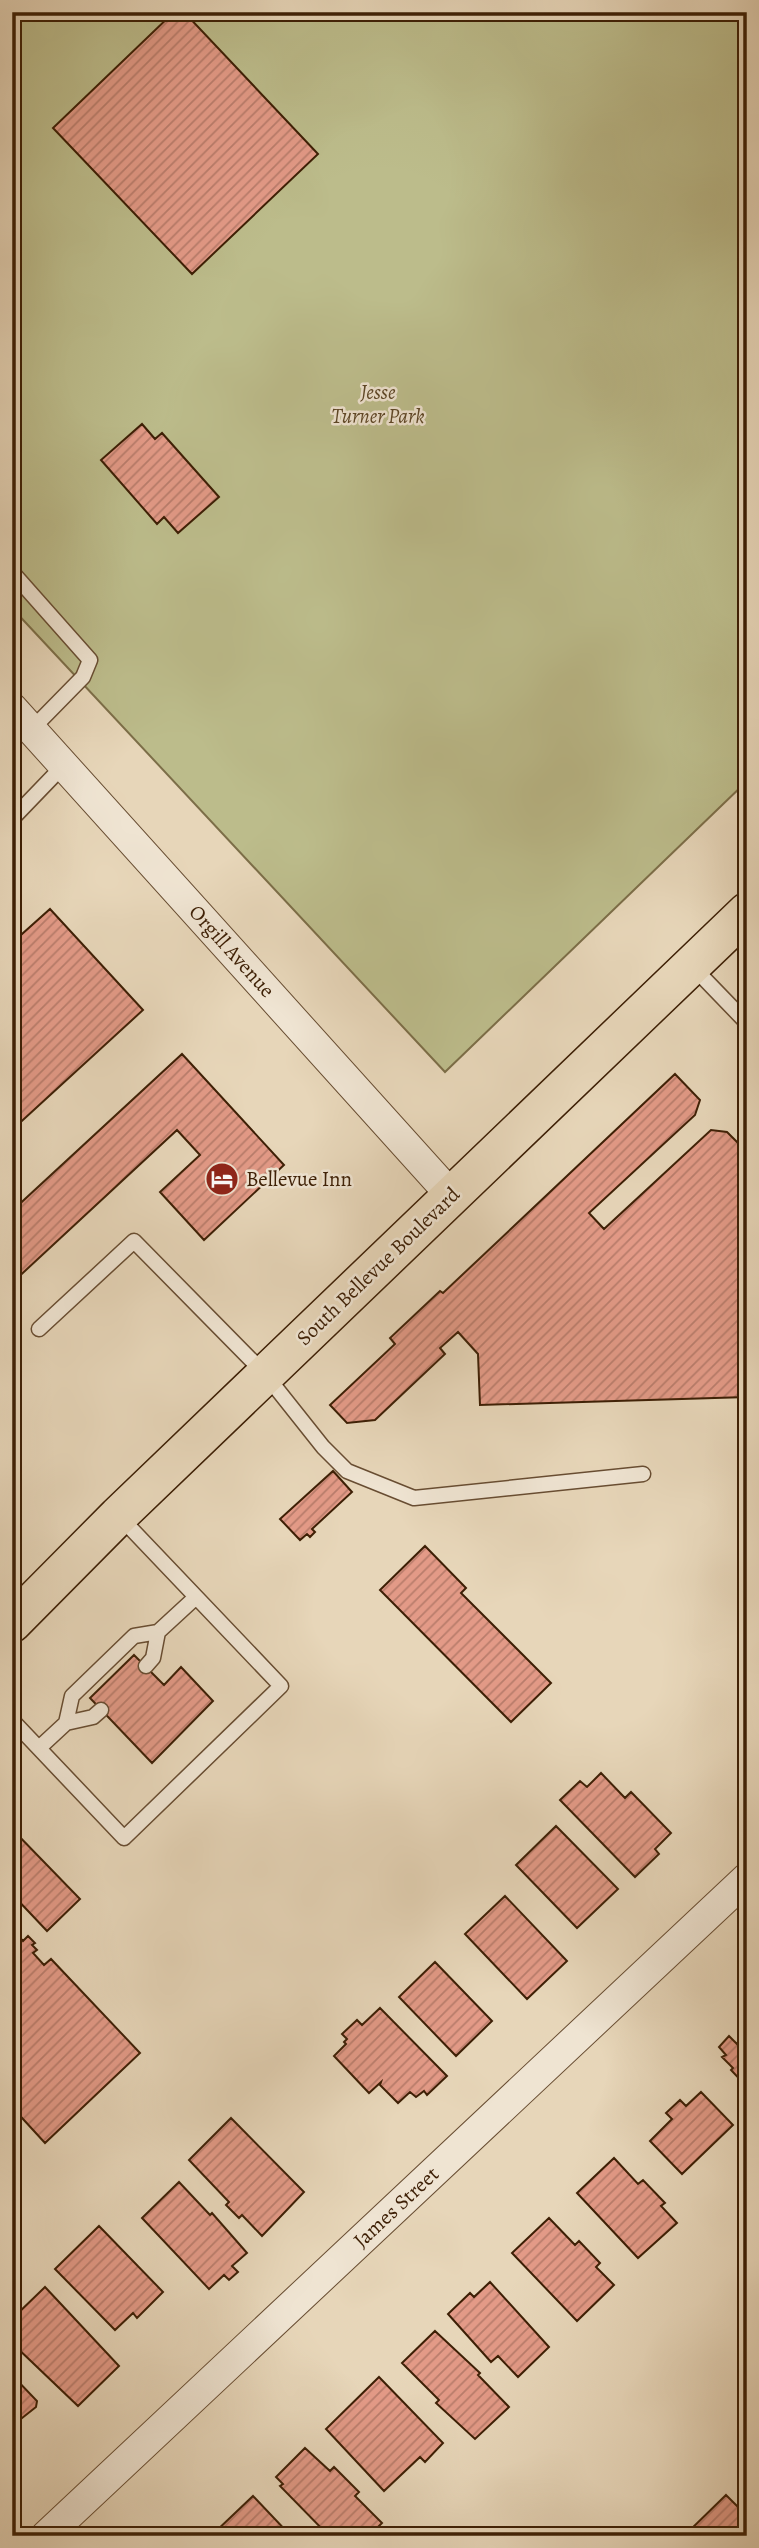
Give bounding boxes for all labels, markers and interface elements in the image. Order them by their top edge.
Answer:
park label: Jesse Turner Park [331,378,425,430]
street label: Orgill Avenue [183,899,281,1003]
hotel icon: Bellevue Inn [203,1160,241,1198]
place label: Bellevue Inn [246,1165,352,1193]
street label: South Bellevue Boulevard [290,1180,466,1351]
street label: James Street [347,2160,445,2254]

